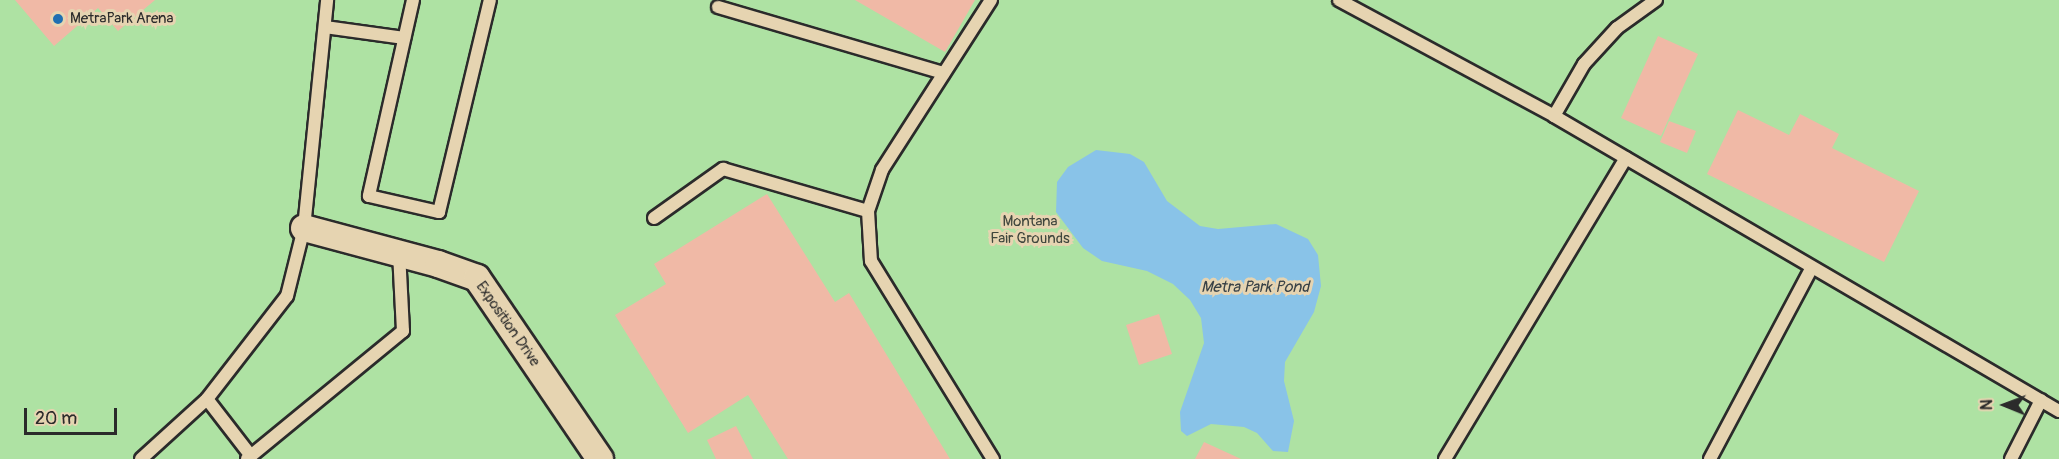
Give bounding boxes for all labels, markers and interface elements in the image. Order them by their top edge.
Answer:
place label: MetraPark Arena [70,10,173,28]
marker: MetraPark Arena [51,12,65,26]
park label: Montana Fair Grounds [990,212,1070,247]
water label: Metra Park Pond [1201,277,1309,297]
street label: Exposition Drive [472,278,544,370]
north arrow [1975,375,2035,435]
scale bar [27,396,120,434]
text: N [1977,399,1997,410]
text: 20 m [35,407,77,430]

